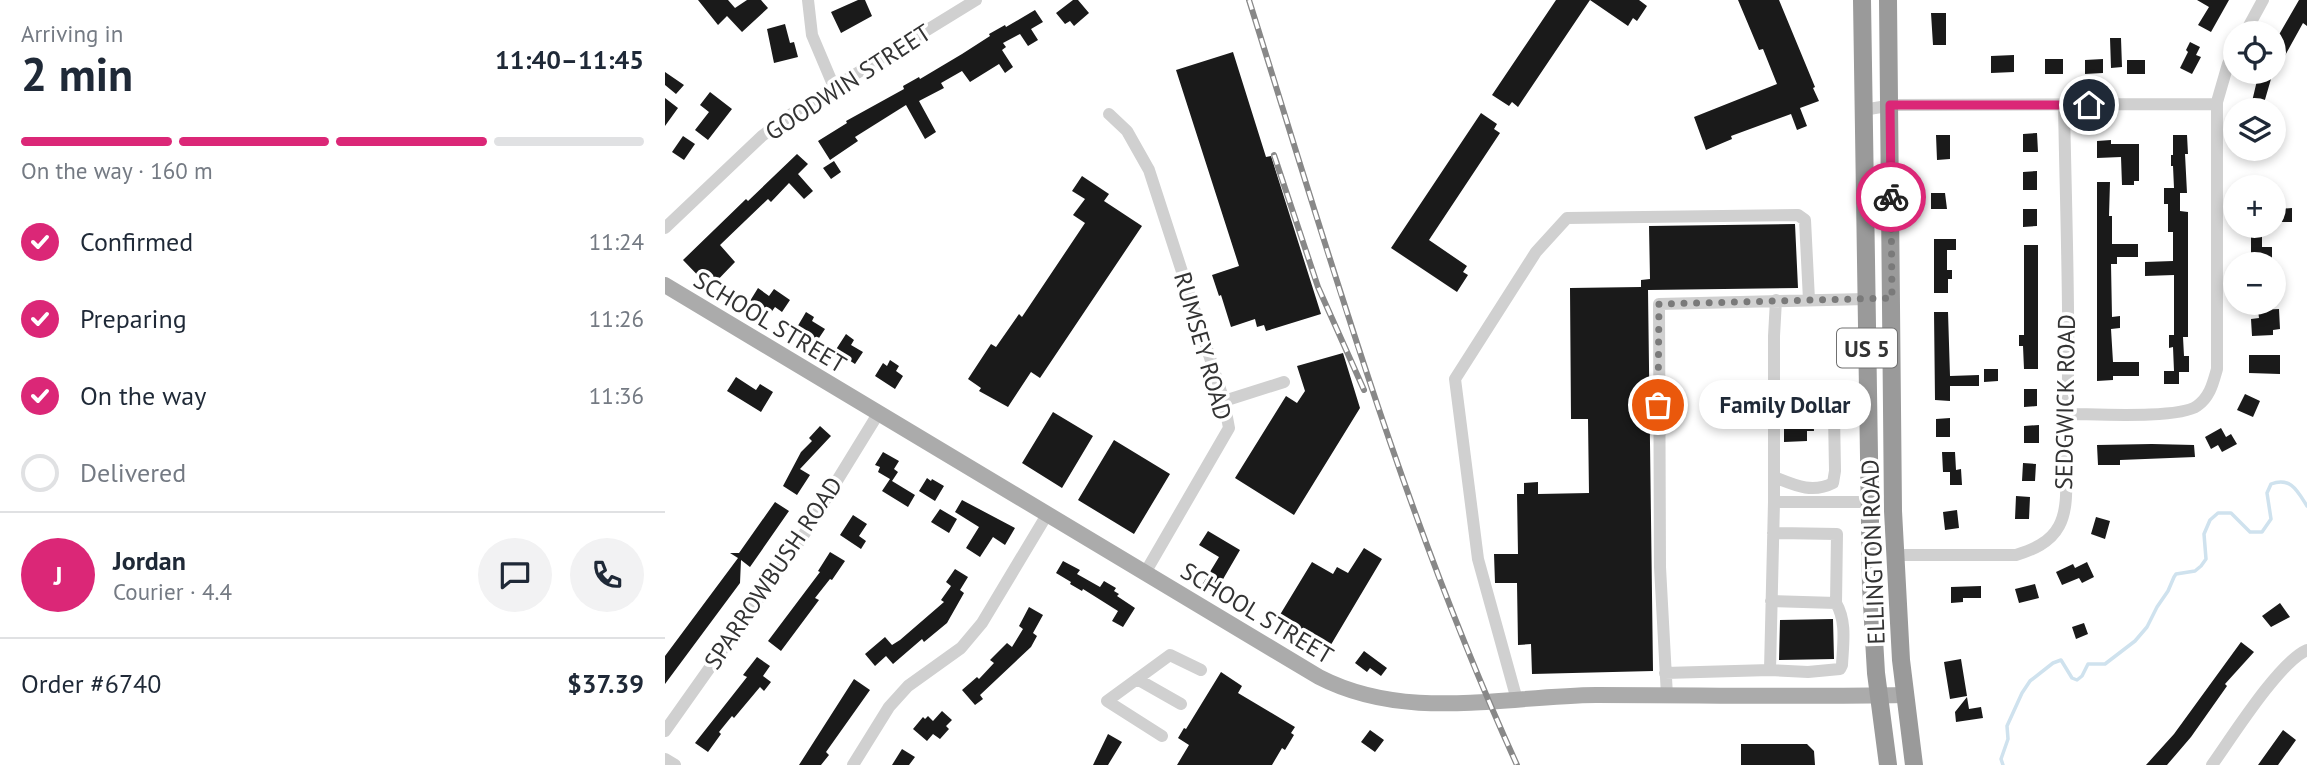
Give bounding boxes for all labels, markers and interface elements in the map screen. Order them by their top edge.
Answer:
street label: GOODWIN STREET [759,17,937,147]
text: Arriving in [21,19,123,48]
map controls [2223,21,2286,315]
button: locate [2223,21,2286,84]
text: 11:40–11:45 [495,43,644,76]
text: 2 min [21,44,133,104]
pin [2059,75,2119,135]
icon: home [2070,86,2108,124]
button: layers [2223,98,2286,161]
text: On the way · 160 m [21,156,213,185]
courier [1856,162,1926,232]
button: + [2223,175,2286,238]
icon: bike [1872,178,1910,216]
icon: check [21,223,59,261]
text: Confirmed [80,225,193,258]
text: 11:24 [589,227,644,256]
button: − [2223,252,2286,315]
street label: SCHOOL STREET [688,264,852,380]
street label: RUMSEY ROAD [1167,268,1239,424]
icon: check [21,300,59,338]
text: Preparing [80,302,187,335]
text: 11:26 [589,304,644,333]
street label: SEDGWICK ROAD [2048,314,2082,490]
road number: US 5 [1837,328,1897,368]
pin [1628,375,1688,435]
icon: check [21,377,59,415]
text: On the way [80,379,206,412]
callout: Family Dollar [1700,380,1871,430]
text: 11:36 [589,381,644,410]
icon: bag [1639,386,1677,424]
text: Family Dollar [1720,390,1850,419]
text: Delivered [80,456,186,489]
street label: ELLINGTON ROAD [1854,459,1892,645]
street label: SPARROWBUSH ROAD [697,471,849,675]
button: chat [478,538,552,612]
button: phone [570,538,644,612]
text: Jordan [113,544,186,577]
street label: SCHOOL STREET [1175,555,1339,671]
text: J [54,559,62,592]
text: Courier · 4.4 [113,577,232,606]
text: Order #6740 [21,667,161,700]
text: $37.39 [567,667,644,700]

